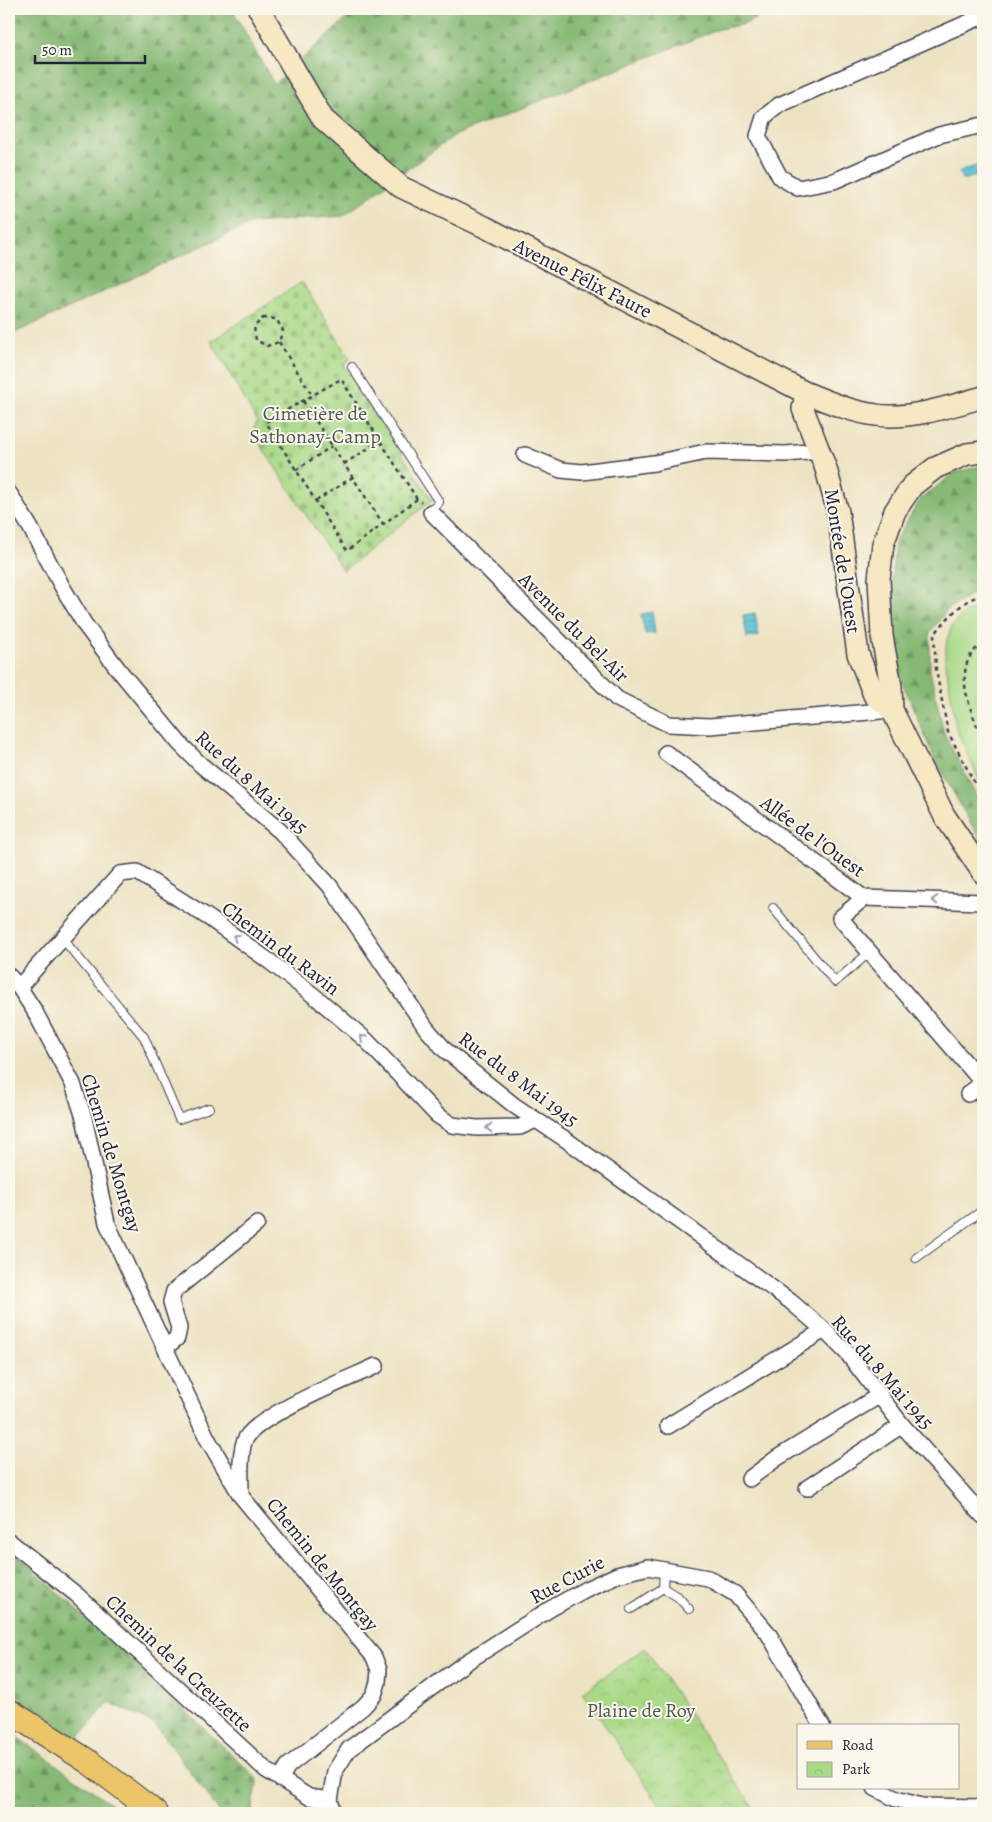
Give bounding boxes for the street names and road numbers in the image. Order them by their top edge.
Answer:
street label: Avenue Félix Faure [508,232,657,325]
street label: Montée de l'Ouest [818,487,867,636]
street label: Avenue du Bel-Air [512,566,635,689]
street label: Rue du 8 Mai 1945 [189,724,314,841]
street label: Allée de l'Ouest [754,789,871,884]
street label: Chemin du Ravin [216,895,345,1002]
street label: Rue du 8 Mai 1945 [453,1025,584,1133]
street label: Chemin de Montgay [75,1070,149,1237]
street label: Rue du 8 Mai 1945 [825,1309,940,1435]
street label: Chemin de Montgay [260,1492,386,1638]
street label: Rue Curie [525,1549,609,1610]
street label: Chemin de la Creuzette [100,1588,258,1738]

